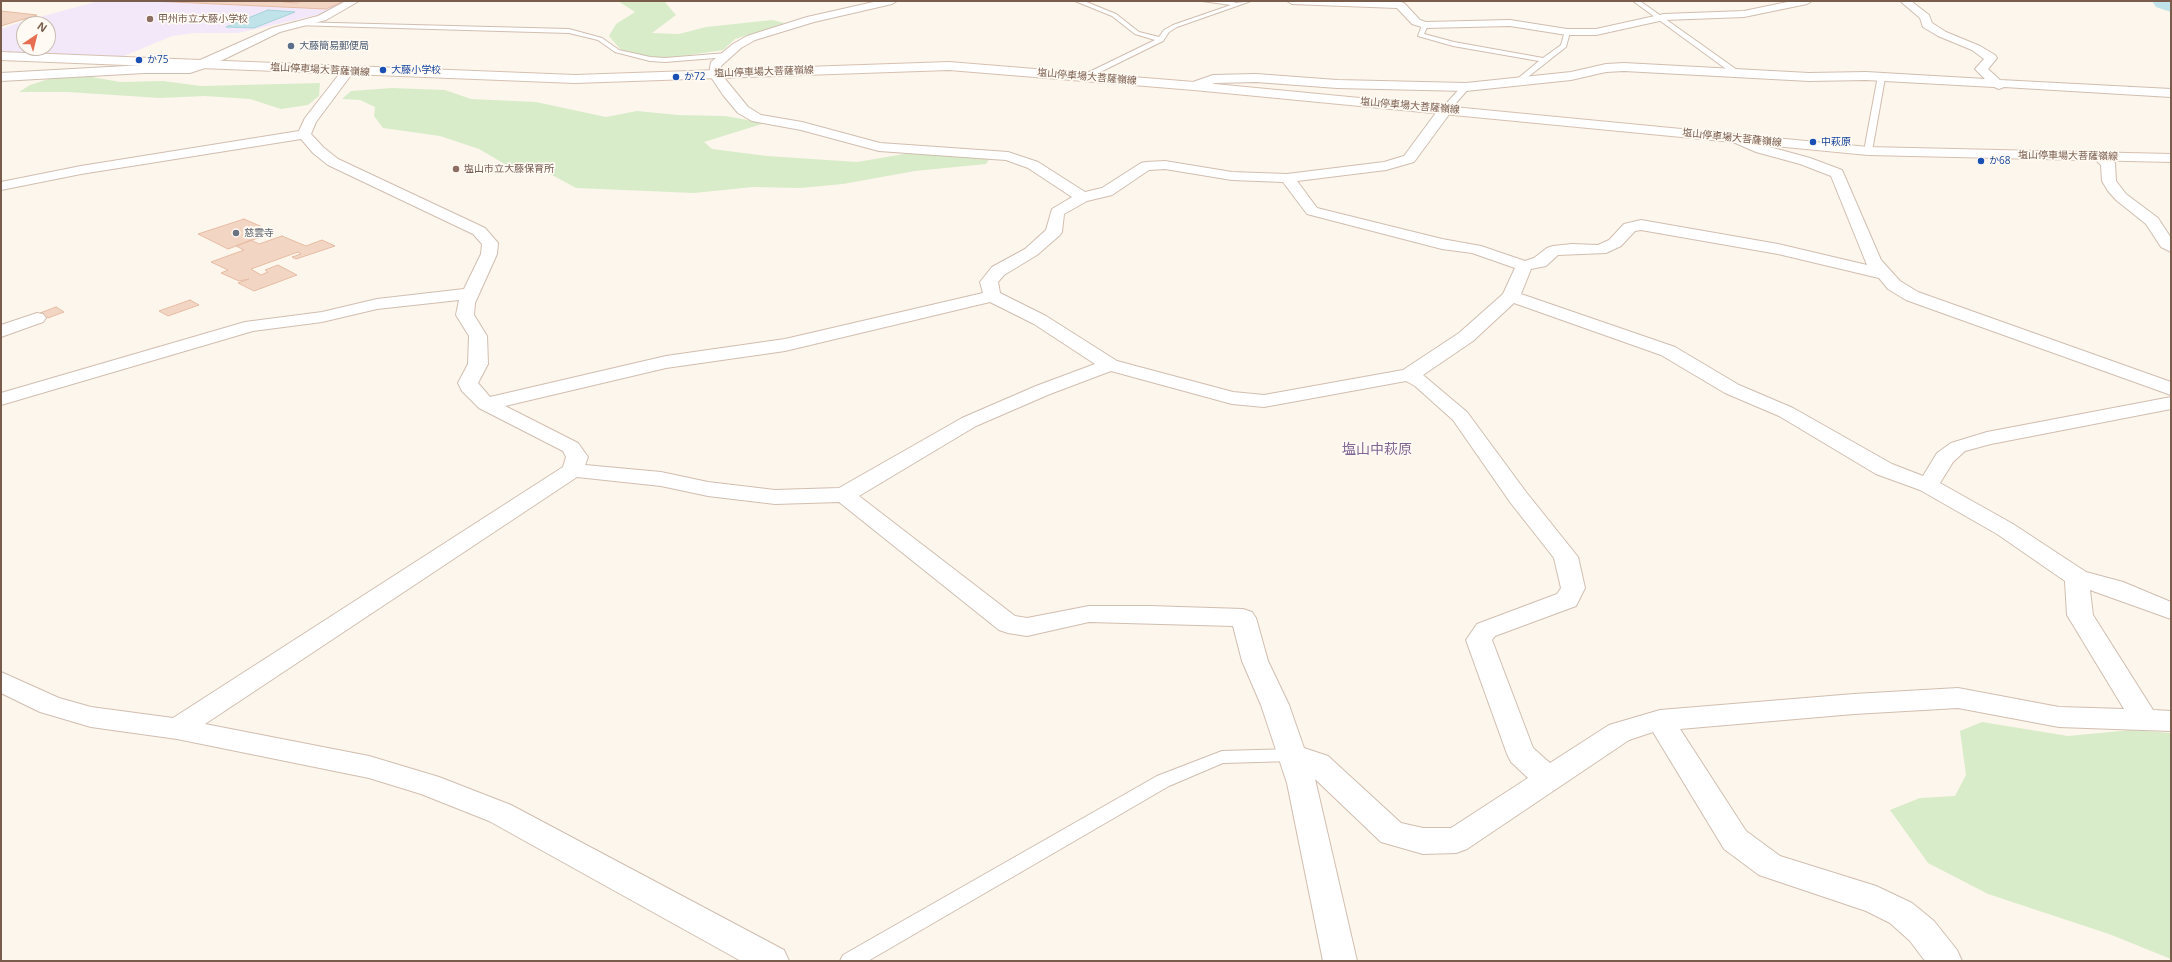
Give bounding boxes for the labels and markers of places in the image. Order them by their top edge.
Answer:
place label: 甲州市立大藤小学校 [158,13,248,25]
marker: 甲州市立大藤小学校 [145,14,155,24]
place label: 大藤簡易郵便局 [299,40,369,52]
marker: 大藤簡易郵便局 [286,41,296,51]
place label: か75 [147,54,168,66]
marker: か75 [134,55,144,65]
place label: 大藤小学校 [391,64,441,76]
marker: 大藤小学校 [378,65,388,75]
place label: か72 [684,71,705,83]
marker: か72 [671,72,681,82]
place label: 中萩原 [1821,136,1851,148]
marker: 中萩原 [1808,137,1818,147]
place label: か68 [1989,155,2010,167]
marker: か68 [1976,156,1986,166]
place label: 塩山市立大藤保育所 [464,163,554,175]
marker: 塩山市立大藤保育所 [451,164,461,174]
place label: 慈雲寺 [244,227,274,239]
marker: 慈雲寺 [231,228,241,238]

